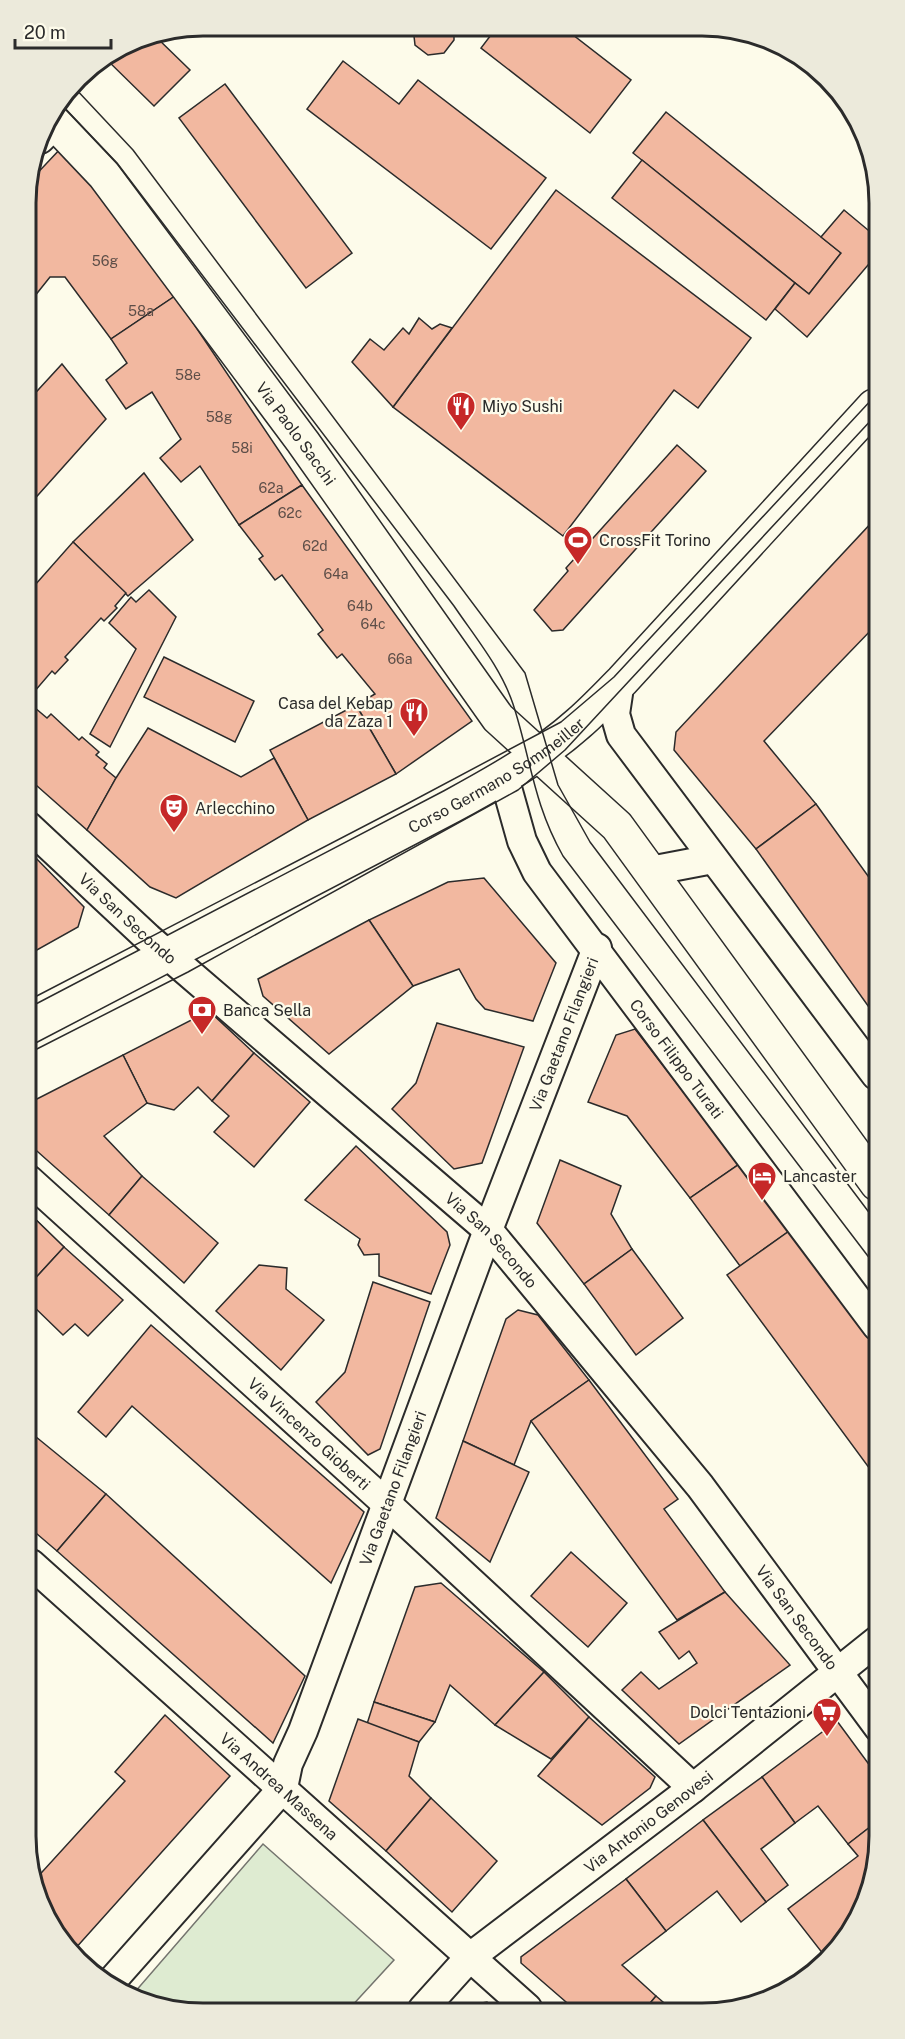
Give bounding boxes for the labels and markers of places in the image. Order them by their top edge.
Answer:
restaurant icon: Miyo Sushi [445,390,477,432]
place label: Miyo Sushi [482,397,563,416]
sports icon: CrossFit Torino [562,524,594,566]
place label: CrossFit Torino [599,531,711,550]
place label: Casa del Kebap da Zaza 1 [278,694,393,731]
restaurant icon: Casa del Kebap da Zaza 1 [398,696,430,738]
theatre icon: Arlecchino [158,792,190,834]
place label: Arlecchino [195,799,275,818]
bank icon: Banca Sella [186,994,218,1036]
place label: Banca Sella [223,1001,311,1020]
hotel icon: Lancaster [746,1160,778,1202]
place label: Lancaster [783,1167,857,1186]
supermarket icon: Dolci Tentazioni [811,1696,843,1738]
place label: Dolci Tentazioni [690,1703,806,1722]

